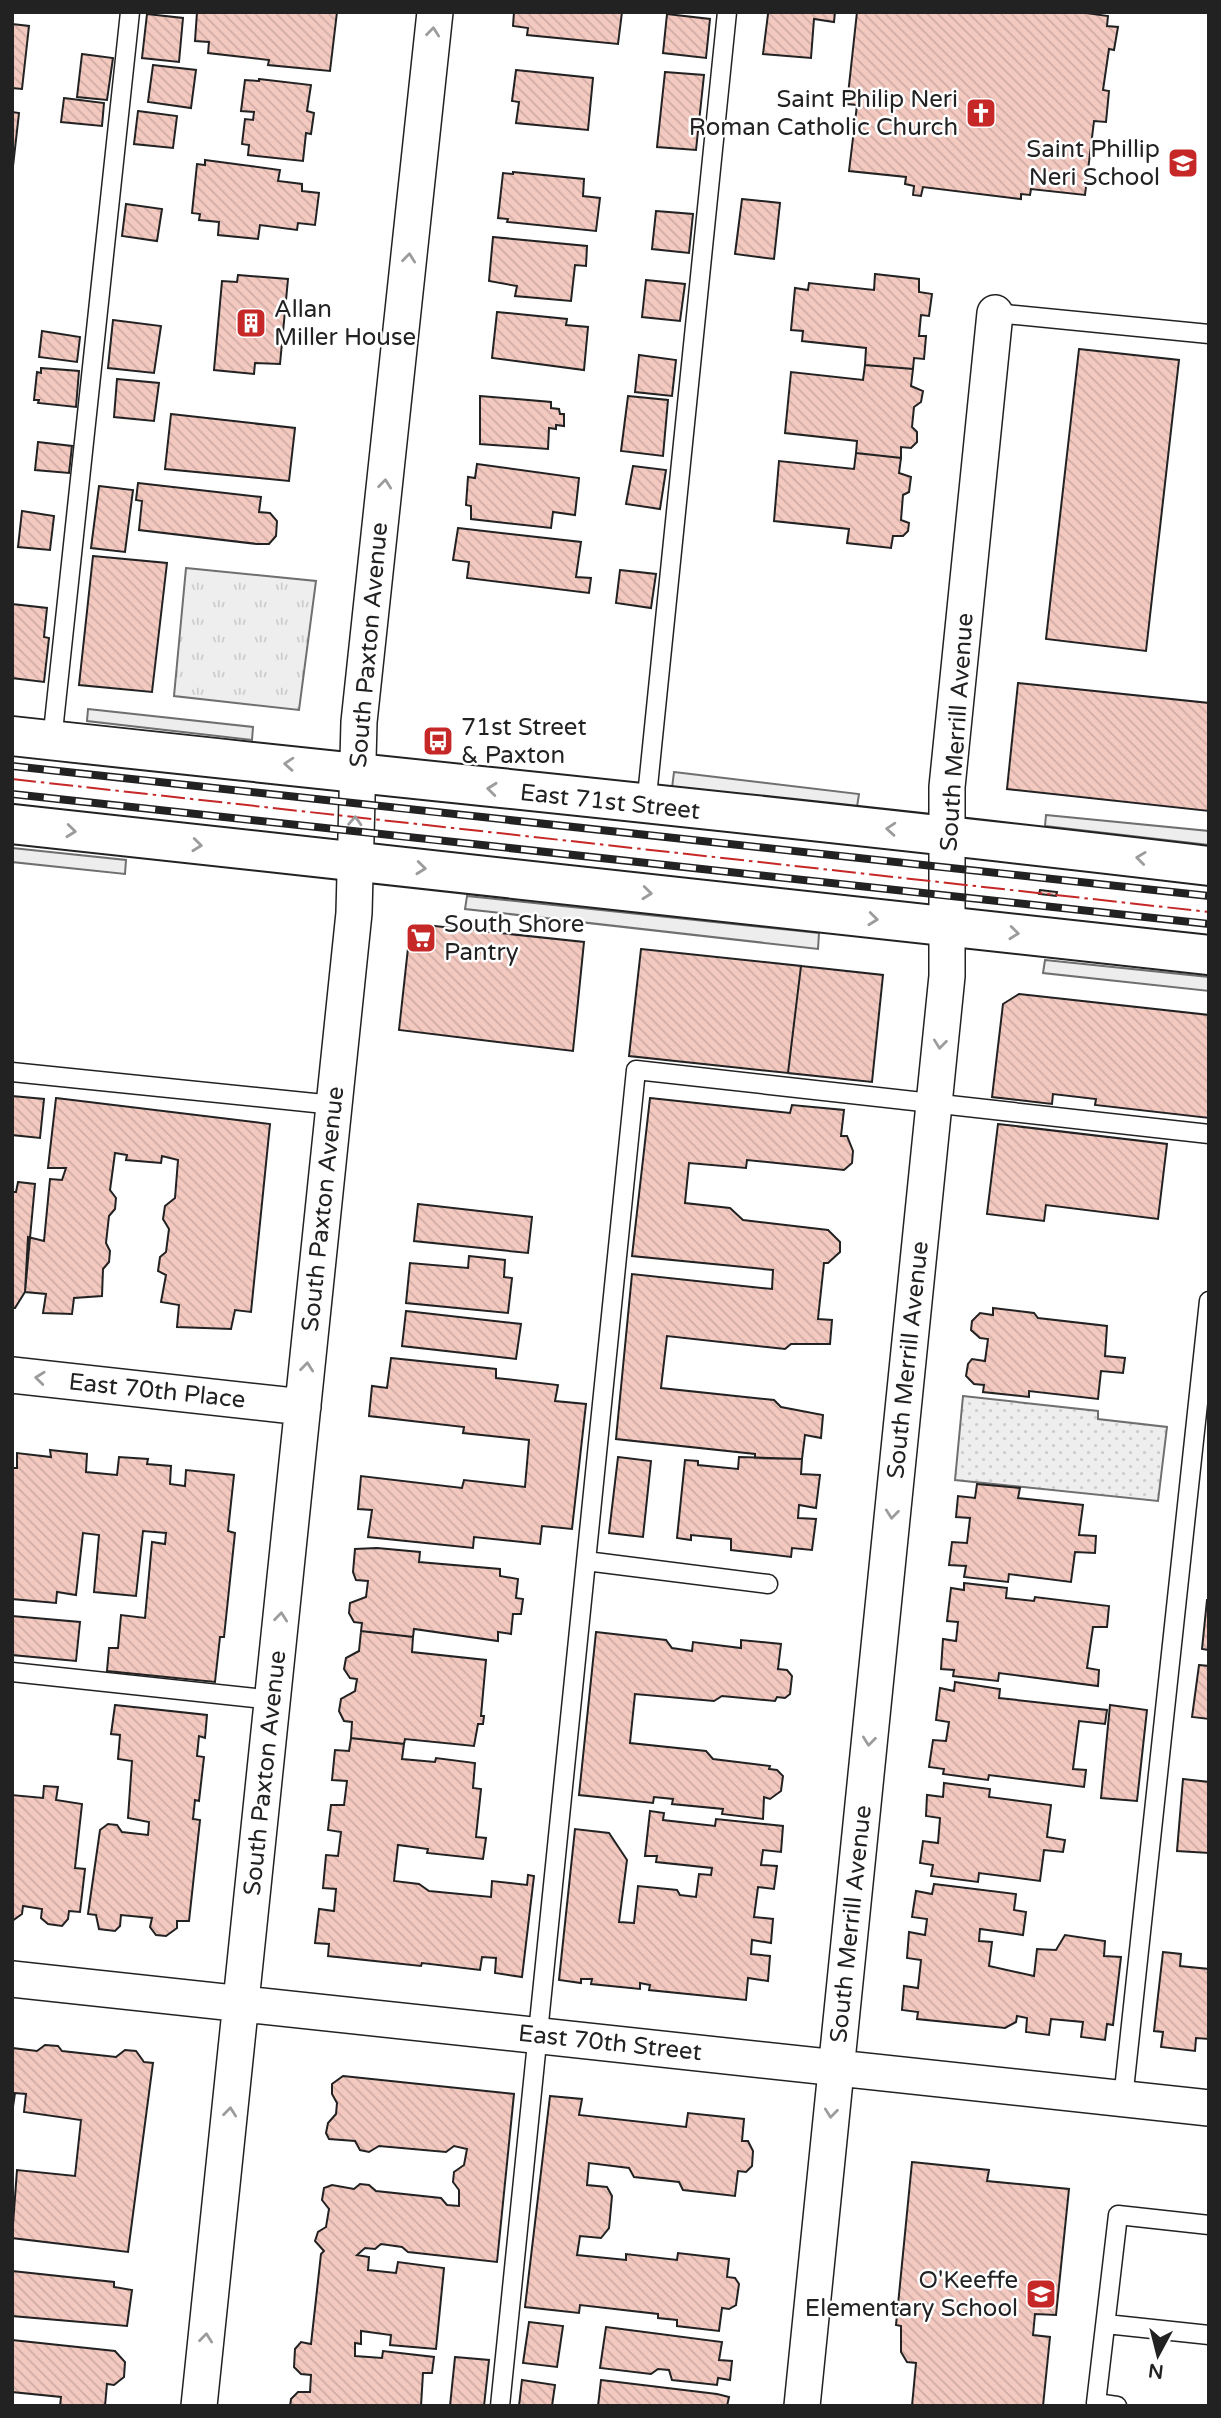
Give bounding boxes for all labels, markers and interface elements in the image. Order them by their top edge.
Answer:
one-way arrow [425,26,440,37]
place label: Saint Philip Neri Roman Catholic Church [689,85,958,142]
church icon: Saint Philip Neri Roman Catholic Church [964,96,998,130]
place label: Saint Phillip Neri School [1026,135,1160,192]
school or university icon: Saint Phillip Neri School [1166,146,1200,180]
one-way arrow [401,252,416,264]
place label: Allan Miller House [274,295,416,352]
building icon: Allan Miller House [234,306,268,340]
one-way arrow [377,478,392,490]
street label: South Paxton Avenue [344,521,394,769]
street label: South Merrill Avenue [934,612,980,852]
place label: 71st Street & Paxton [461,713,587,770]
bus stop icon: 71st Street & Paxton [421,724,455,758]
one-way arrow [283,757,294,772]
street label: East 71st Street [518,778,702,826]
one-way arrow [486,782,497,797]
one-way arrow [347,815,362,826]
one-way arrow [885,821,896,836]
one-way arrow [65,823,76,838]
one-way arrow [191,837,203,852]
one-way arrow [1135,851,1147,866]
one-way arrow [416,860,427,875]
one-way arrow [641,886,653,901]
place label: South Shore Pantry [444,910,584,967]
one-way arrow [867,911,879,926]
supermarket icon: South Shore Pantry [404,921,438,955]
one-way arrow [1009,925,1020,940]
one-way arrow [933,1039,948,1050]
street label: South Paxton Avenue [296,1085,350,1333]
street label: South Merrill Avenue [881,1240,935,1480]
one-way arrow [299,1361,314,1372]
street label: East 70th Place [67,1367,247,1415]
one-way arrow [34,1370,46,1385]
one-way arrow [885,1508,900,1520]
one-way arrow [273,1611,288,1622]
street label: South Paxton Avenue [238,1649,292,1897]
one-way arrow [862,1735,877,1746]
street label: South Merrill Avenue [824,1804,878,2044]
street label: East 70th Street [517,2019,703,2067]
one-way arrow [222,2106,237,2117]
one-way arrow [824,2107,839,2119]
place label: O'Keeffe Elementary School [805,2266,1018,2323]
school or university icon: O'Keeffe Elementary School [1024,2277,1058,2311]
north arrow [1123,2320,1193,2390]
one-way arrow [199,2332,214,2344]
text: N [1147,2359,1165,2383]

